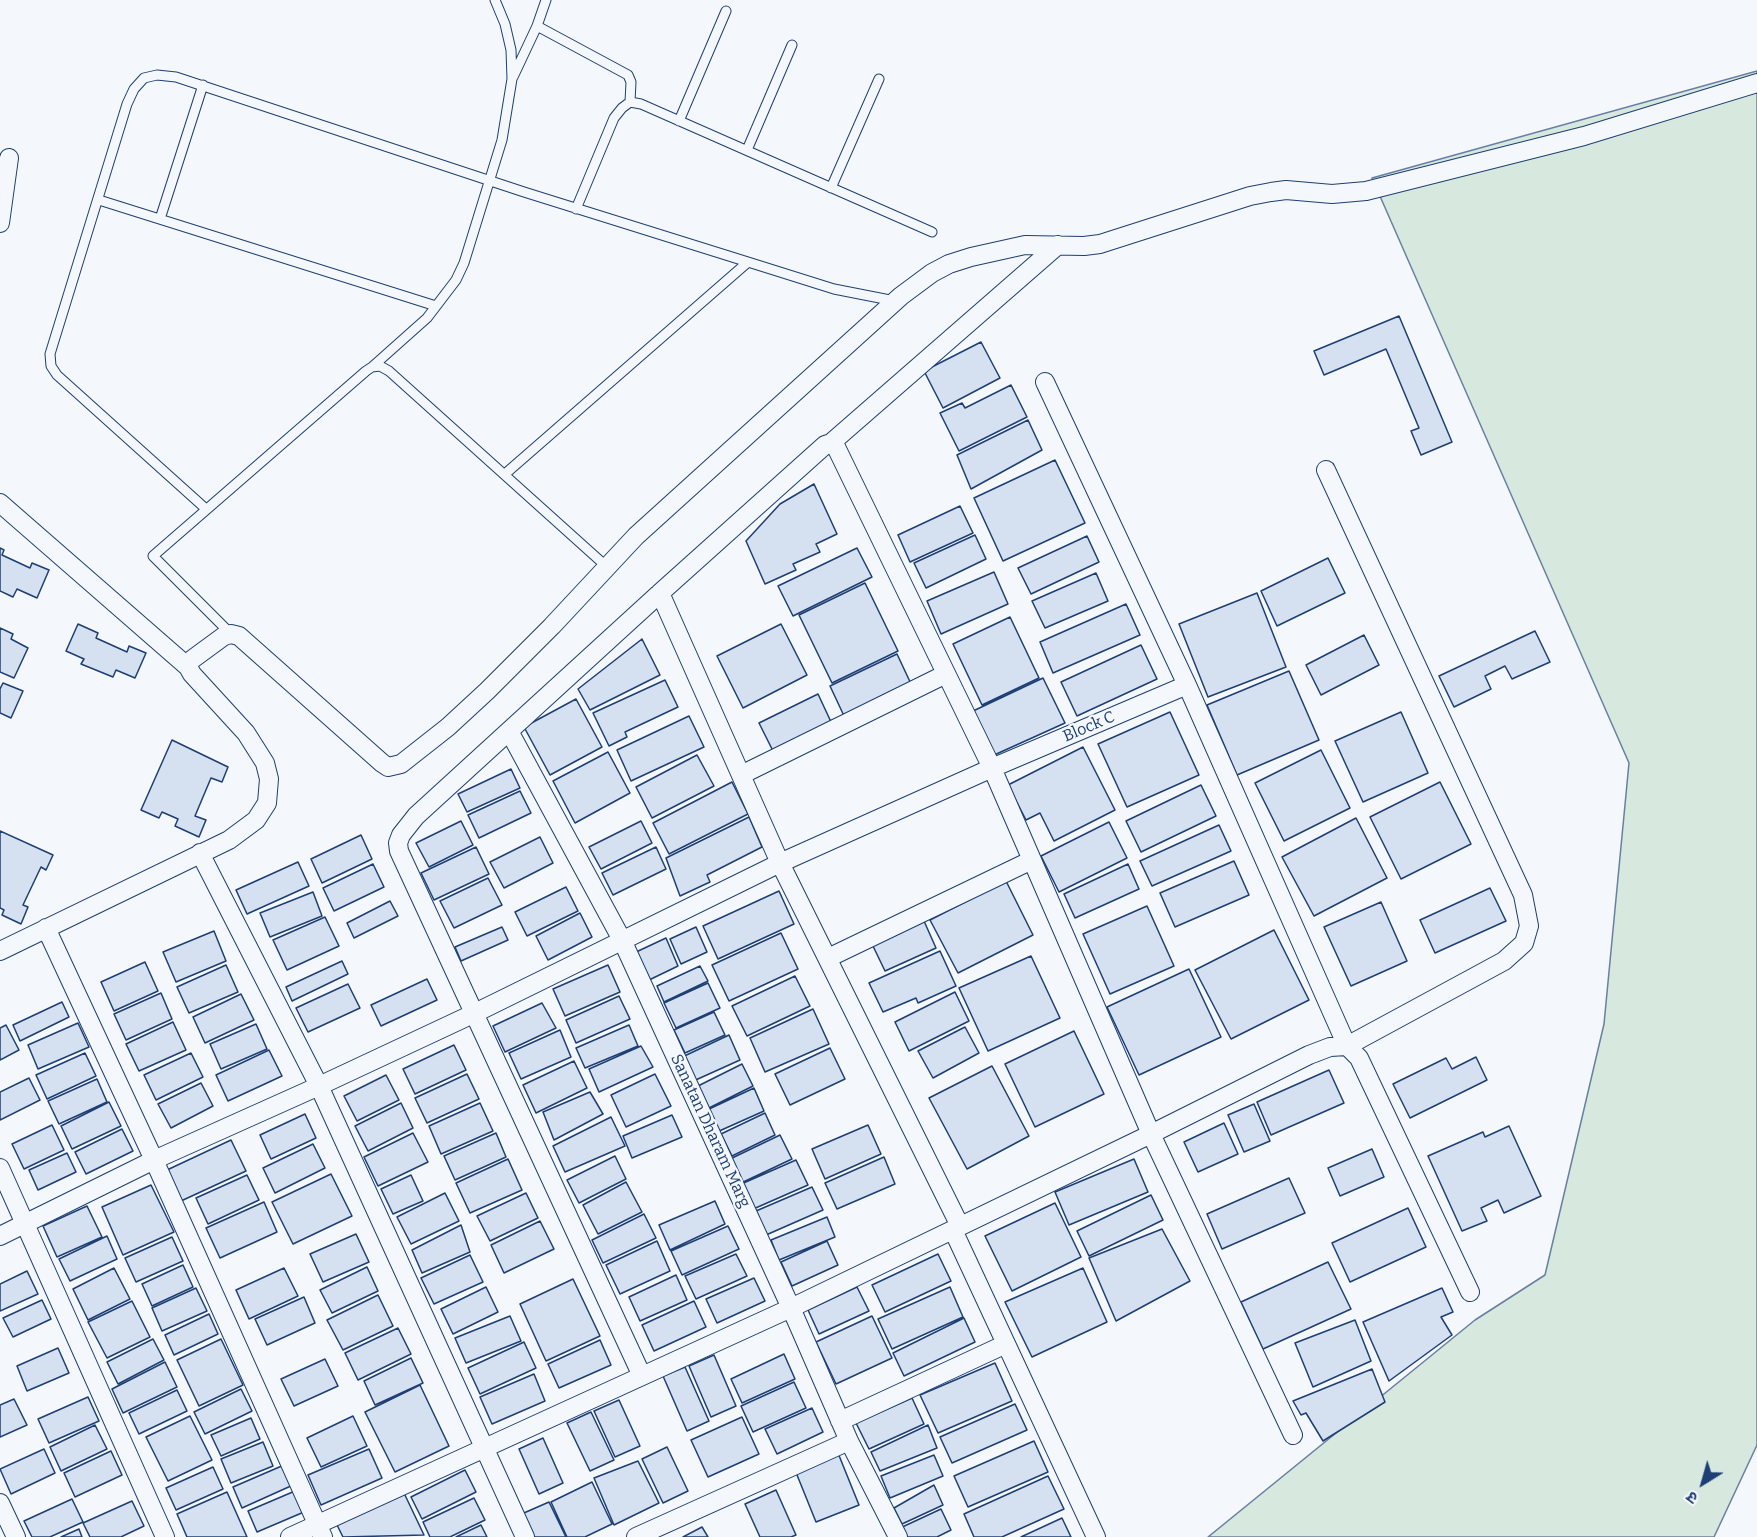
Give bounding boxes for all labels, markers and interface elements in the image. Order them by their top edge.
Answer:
street label: Block C [1060,708,1118,746]
street label: Sanatan Dharam Marg [666,1051,754,1211]
north arrow [1673,1453,1733,1513]
text: उ [1682,1487,1701,1508]

